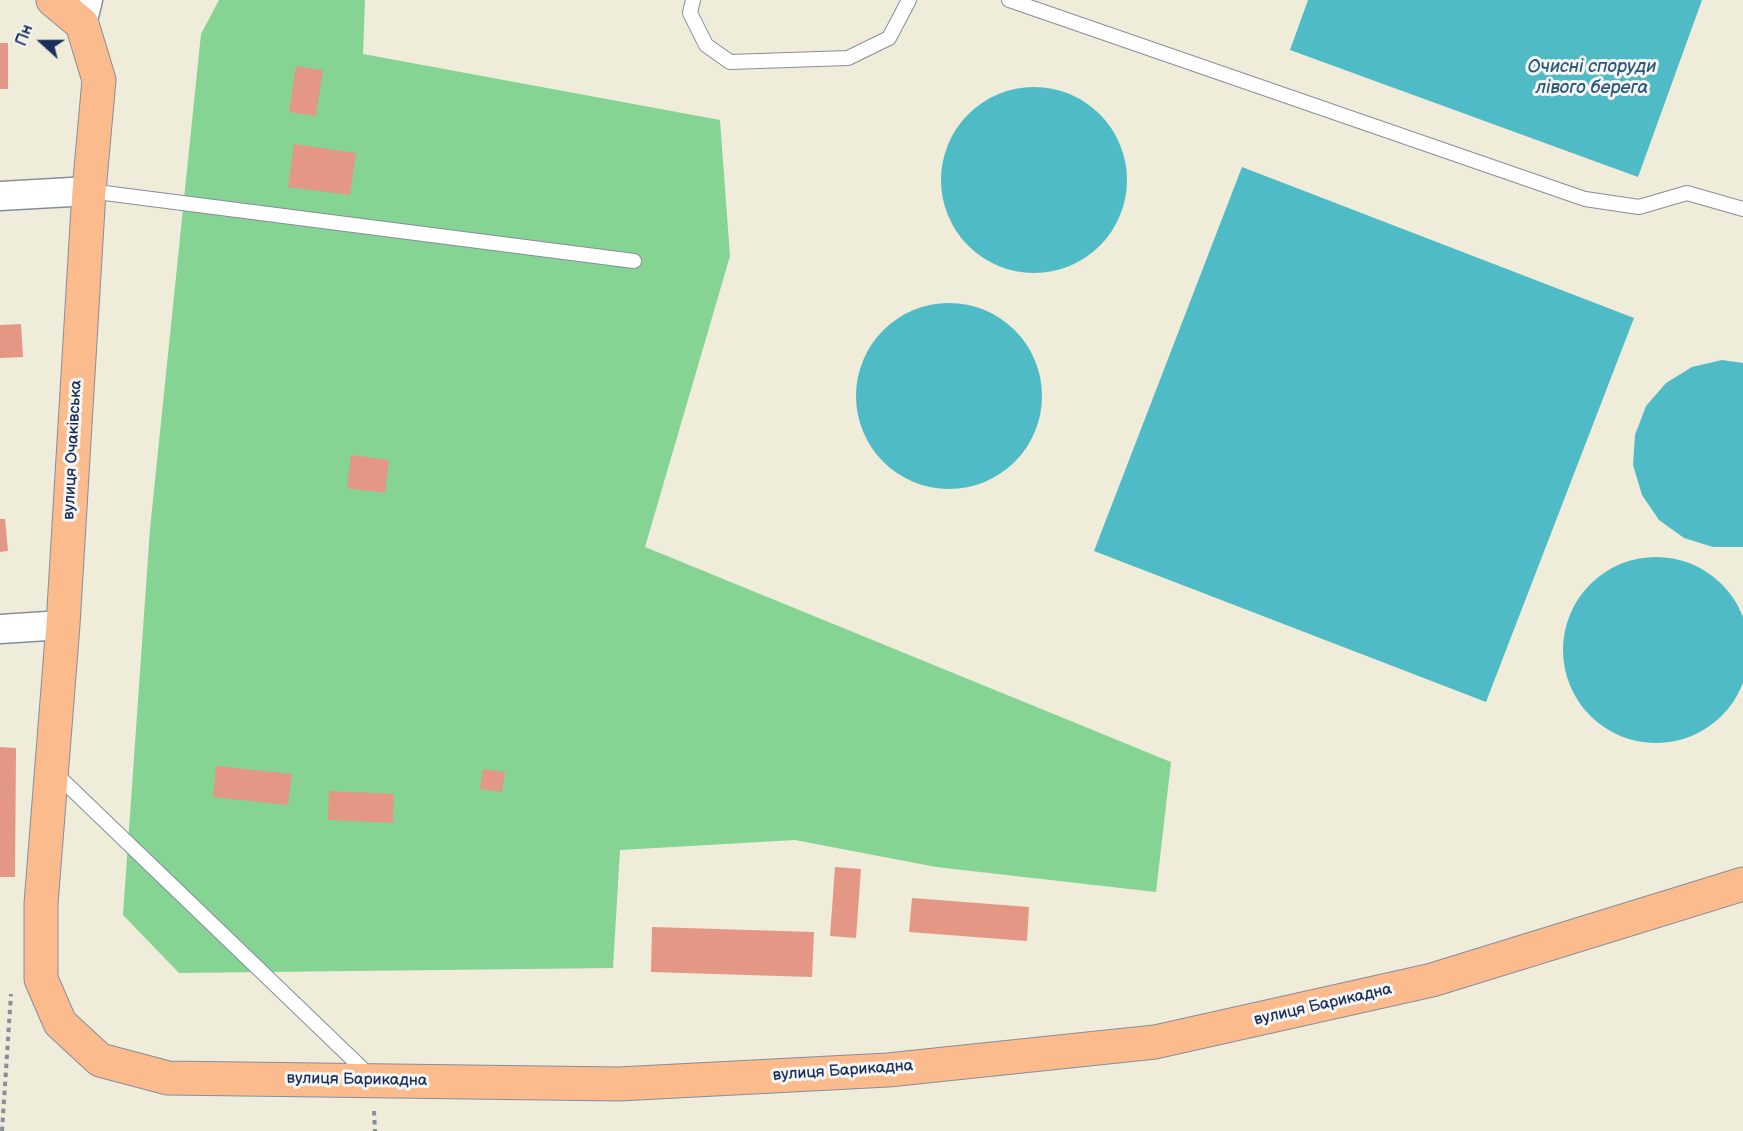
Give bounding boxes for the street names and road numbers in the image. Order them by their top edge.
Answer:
street label: вулиця Очаківська [60,380,86,520]
street label: вулиця Барикадна [1252,980,1394,1030]
street label: вулиця Барикадна [772,1057,914,1085]
street label: вулиця Барикадна [286,1069,428,1091]

